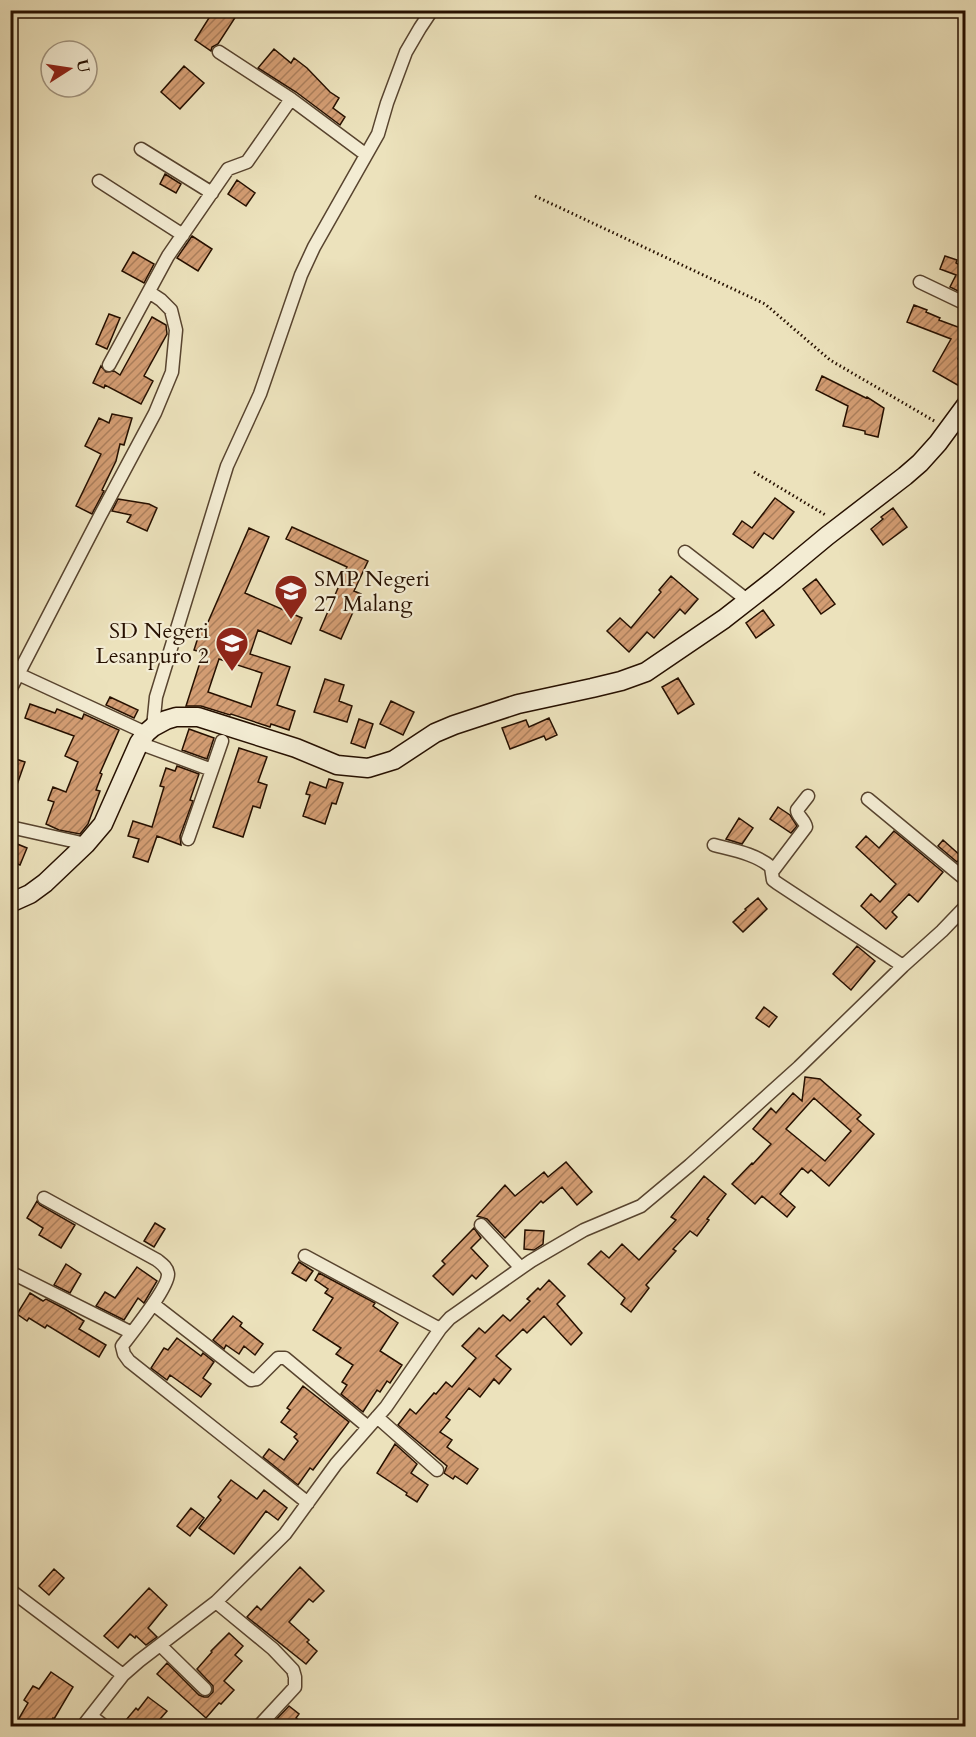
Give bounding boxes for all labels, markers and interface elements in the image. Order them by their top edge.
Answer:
north arrow [39,39,99,99]
text: U [71,57,95,75]
place label: SMP Negeri 27 Malang [314,564,430,619]
school or university icon: SMP Negeri 27 Malang [273,573,309,620]
place label: SD Negeri Lesanpuro 2 [95,616,209,671]
school or university icon: SD Negeri Lesanpuro 2 [214,625,250,672]

